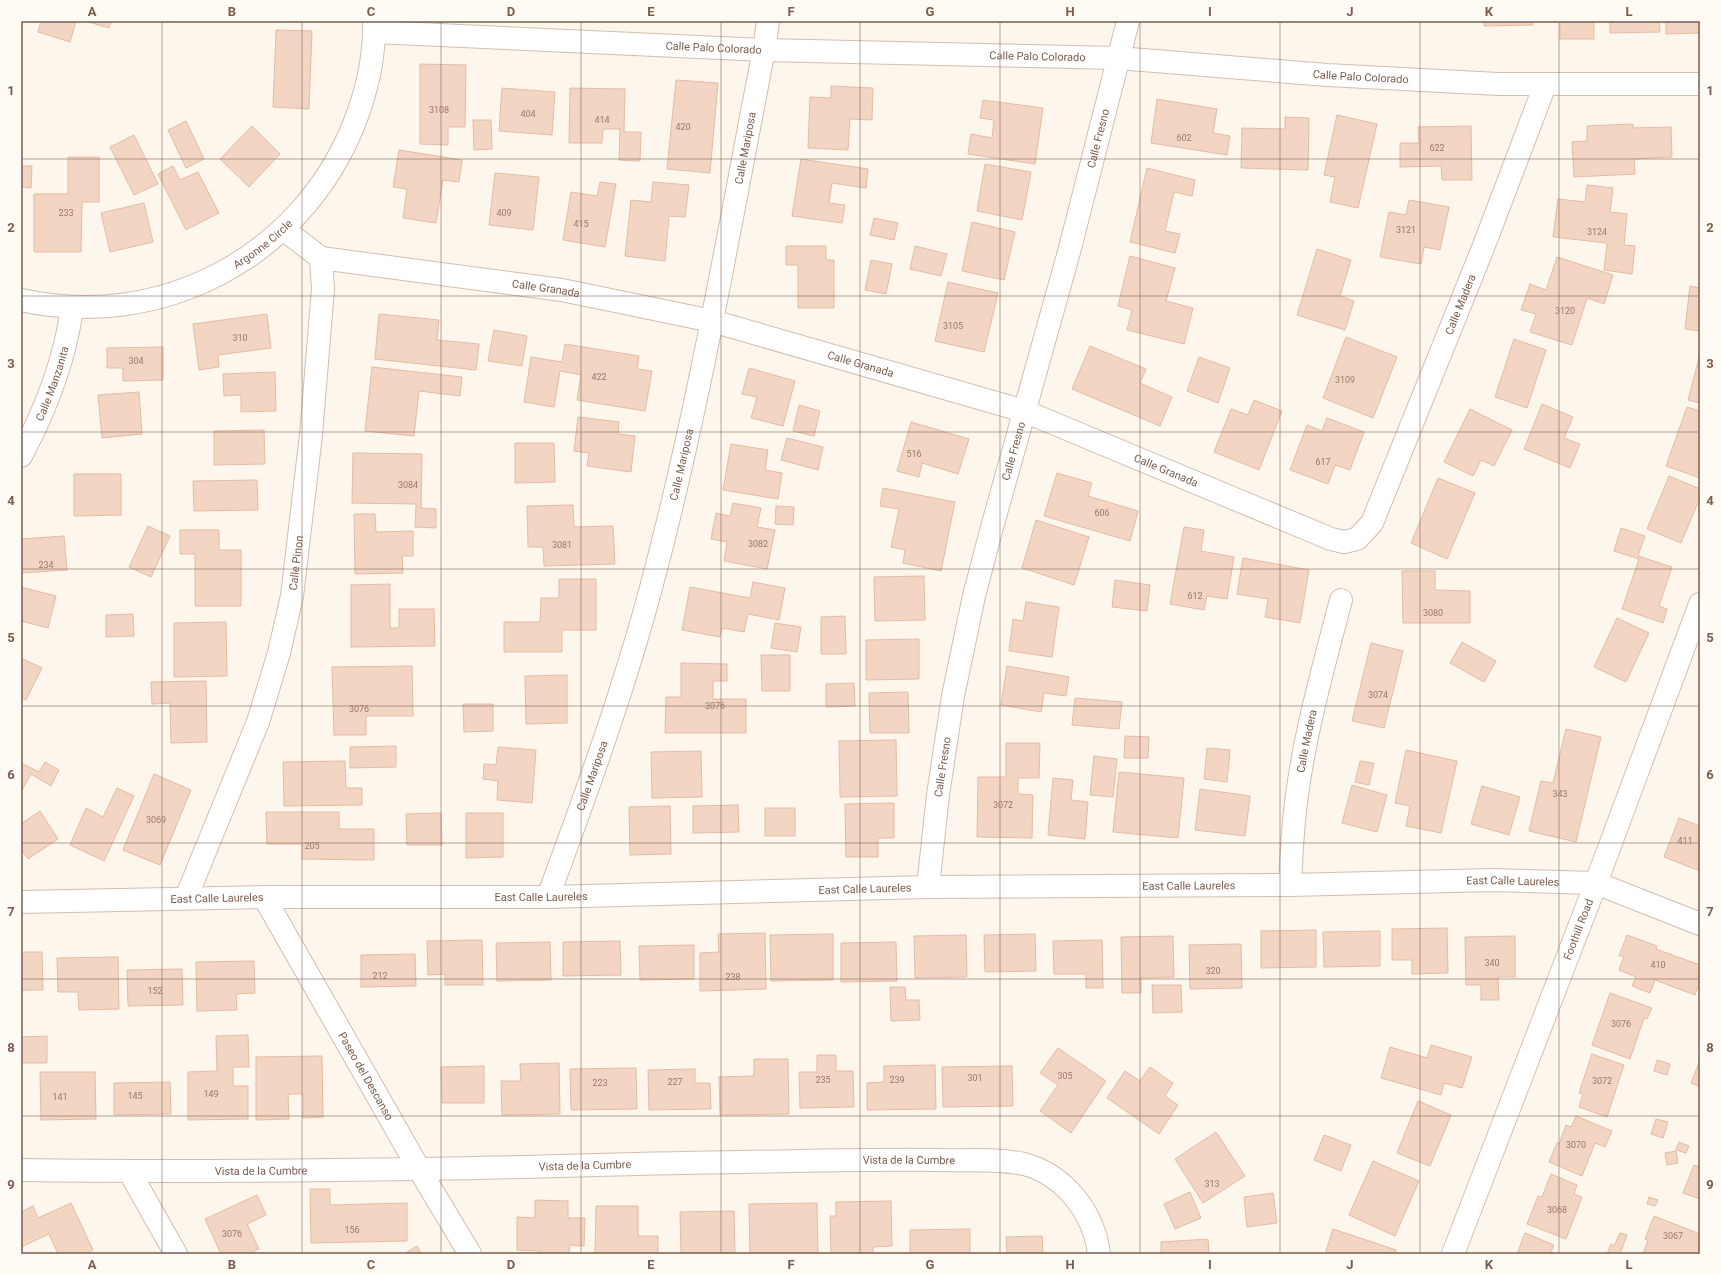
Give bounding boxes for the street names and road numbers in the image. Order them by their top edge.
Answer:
street label: Calle Palo Colorado [665,39,762,56]
street label: Calle Palo Colorado [989,49,1086,64]
street label: Calle Palo Colorado [1312,67,1409,86]
street label: Calle Fresno [1084,107,1112,169]
street label: Calle Mariposa [732,111,758,185]
street label: Argonne Circle [231,217,295,271]
street label: Calle Madera [1442,272,1478,337]
street label: Calle Granada [511,277,581,300]
street label: Calle Manzanita [33,345,71,423]
street label: Calle Granada [826,348,895,380]
street label: Calle Fresno [999,420,1028,482]
street label: Calle Mariposa [667,427,696,502]
street label: Calle Granada [1132,451,1200,489]
street label: Calle Pinon [286,535,306,591]
street label: Calle Madera [1294,708,1319,774]
street label: Calle Fresno [931,736,953,798]
street label: Calle Mariposa [574,739,610,812]
street label: East Calle Laureles [1466,873,1560,888]
street label: East Calle Laureles [1142,879,1236,892]
street label: East Calle Laureles [818,881,912,896]
street label: East Calle Laureles [494,889,588,904]
street label: East Calle Laureles [170,891,264,905]
street label: Foothill Road [1561,897,1596,962]
street label: Paseo del Descanso [336,1030,396,1122]
street label: Vista de la Cumbre [863,1153,955,1167]
street label: Vista de la Cumbre [539,1158,631,1173]
street label: Vista de la Cumbre [215,1164,308,1178]

